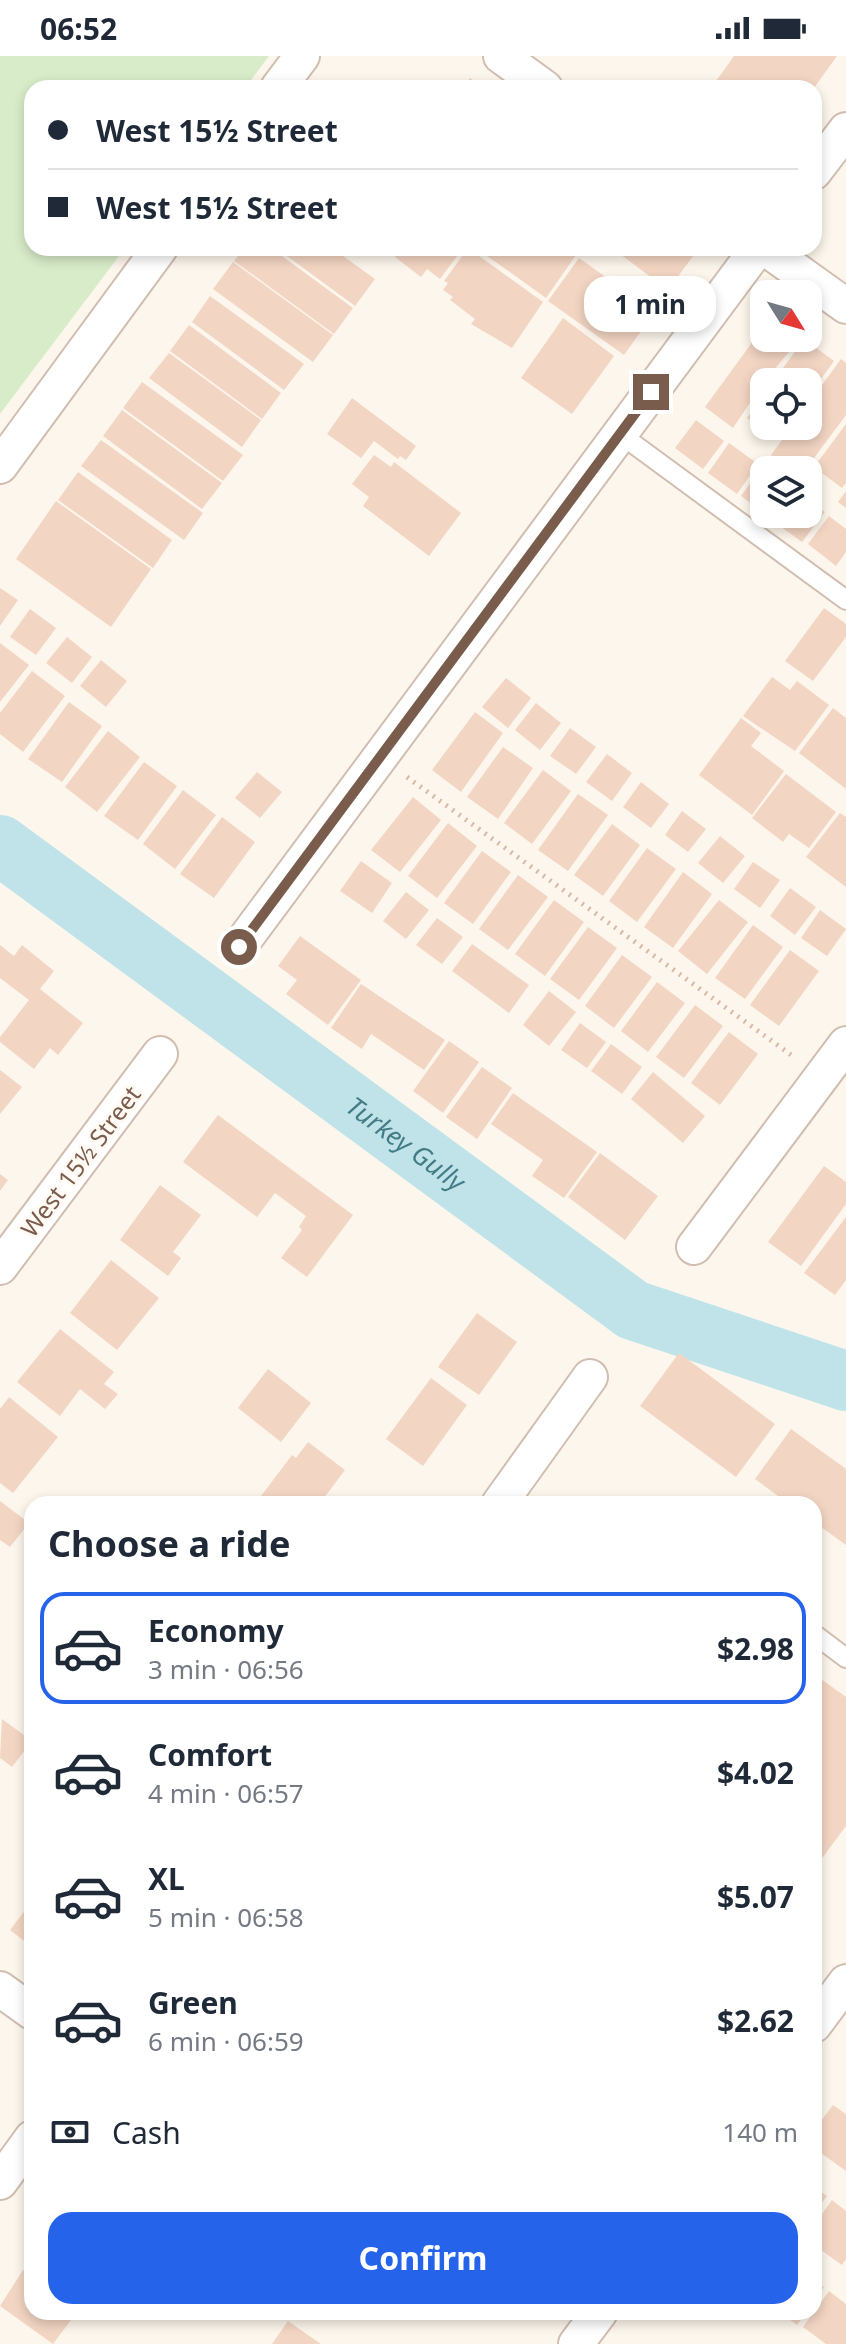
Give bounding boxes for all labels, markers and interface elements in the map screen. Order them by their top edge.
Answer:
text: 06:52 [40,8,117,49]
text: West 15½ Street [96,110,338,151]
text: West 15½ Street [96,187,338,228]
callout: 1 min [585,276,717,332]
north arrow [750,280,822,352]
map controls [750,280,822,528]
text: 1 min [614,286,686,322]
button: locate [750,368,822,440]
route end [633,374,669,410]
button: layers [750,456,822,528]
route start [221,929,257,965]
street label: West 15½ Street [12,1079,148,1243]
water label: Turkey Gully [339,1088,474,1200]
text: Choose a ride [48,1519,290,1568]
text: Economy [148,1610,284,1651]
icon: car [52,1612,124,1684]
text: $2.98 [717,1628,794,1669]
text: 3 min · 06:56 [148,1651,304,1687]
text: Comfort [148,1734,272,1775]
icon: car [52,1736,124,1808]
text: $4.02 [717,1752,794,1793]
text: 4 min · 06:57 [148,1775,304,1811]
text: XL [148,1858,185,1899]
icon: car [52,1860,124,1932]
text: $5.07 [717,1876,794,1917]
text: 5 min · 06:58 [148,1899,304,1935]
text: Green [148,1982,238,2023]
icon: car [52,1984,124,2056]
text: $2.62 [717,2000,794,2041]
text: 6 min · 06:59 [148,2023,304,2059]
icon: cash [48,2110,92,2154]
text: Cash [112,2112,181,2153]
text: 140 m [722,2114,798,2150]
button: Confirm [48,2212,798,2304]

